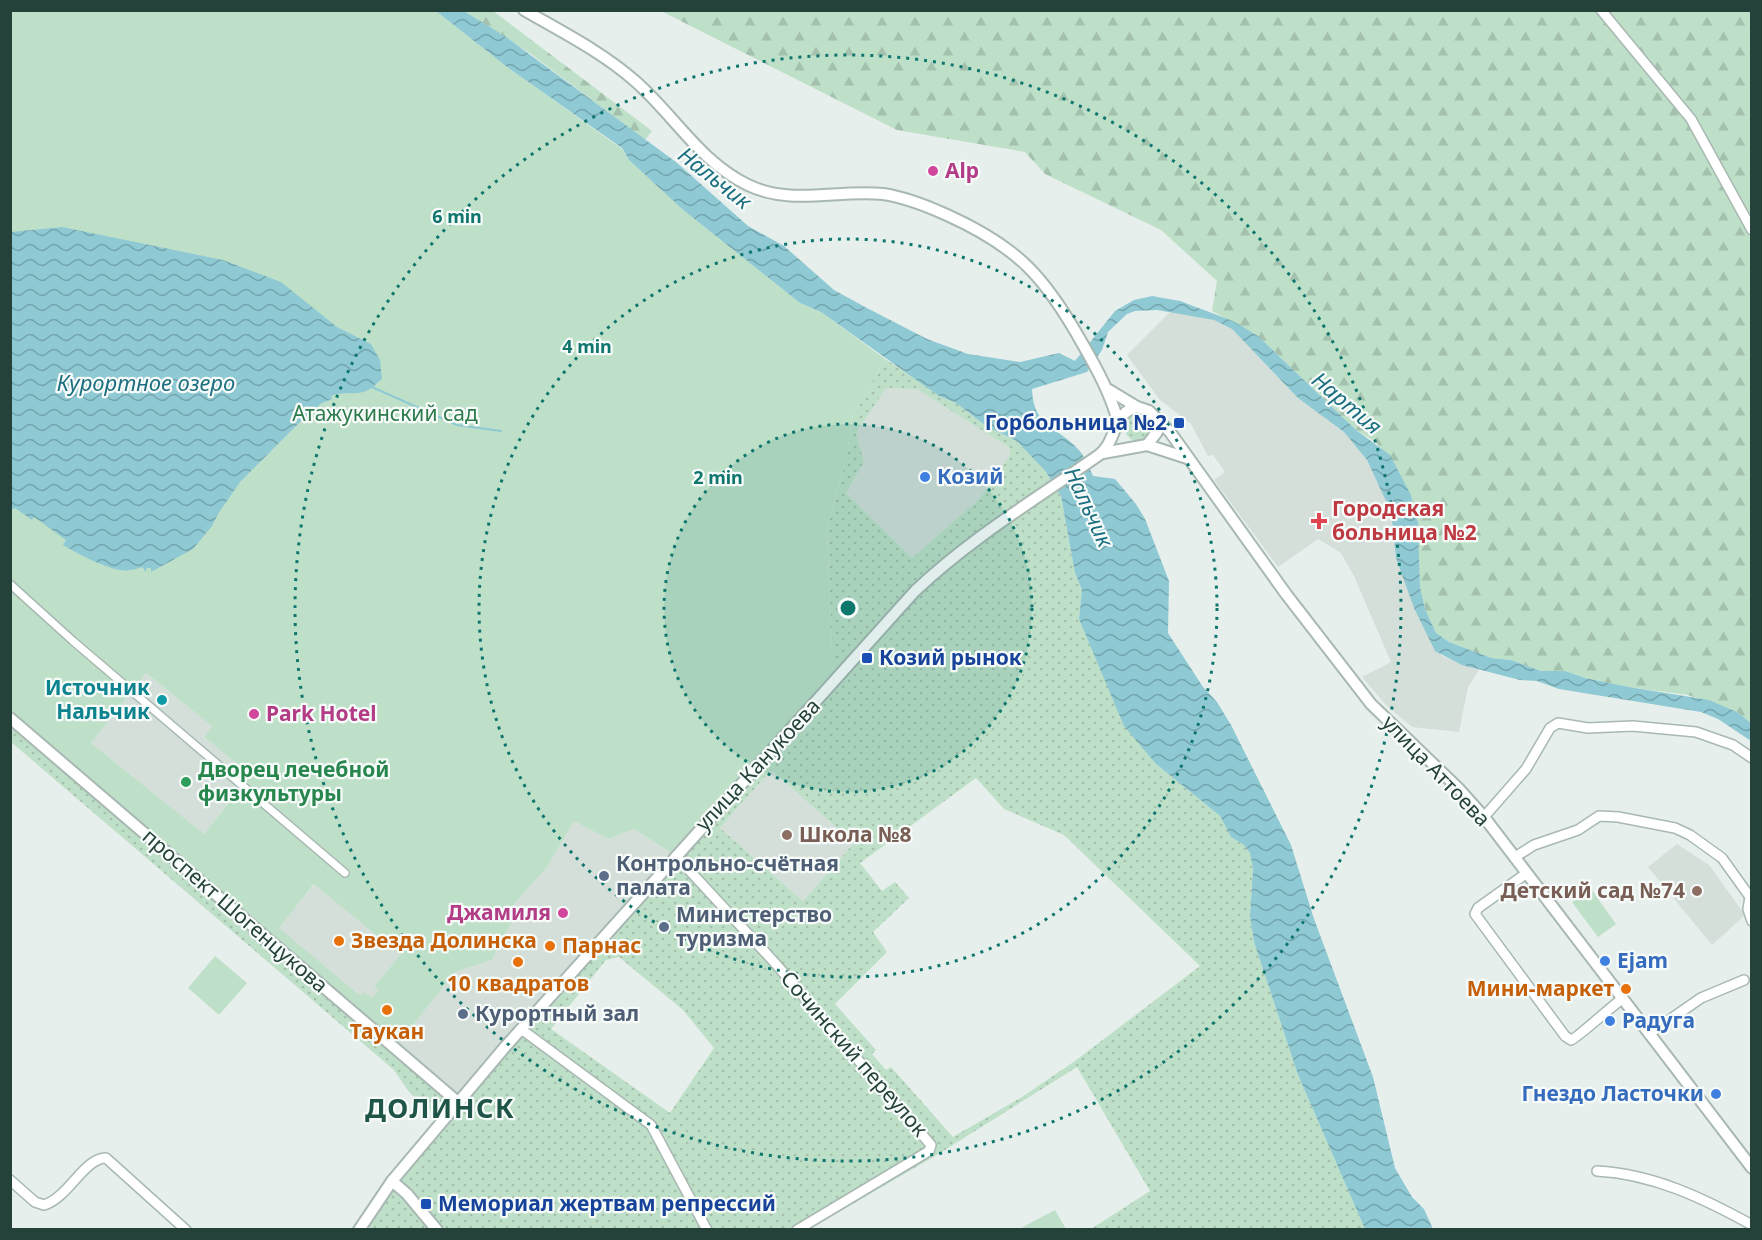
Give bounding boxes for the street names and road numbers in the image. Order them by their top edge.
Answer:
street label: улица Канукоева [689,692,826,837]
street label: улица Аттоева [1376,709,1497,832]
street label: проспект Шогенцукова [137,822,334,999]
street label: Сочинский переулок [775,965,934,1142]

